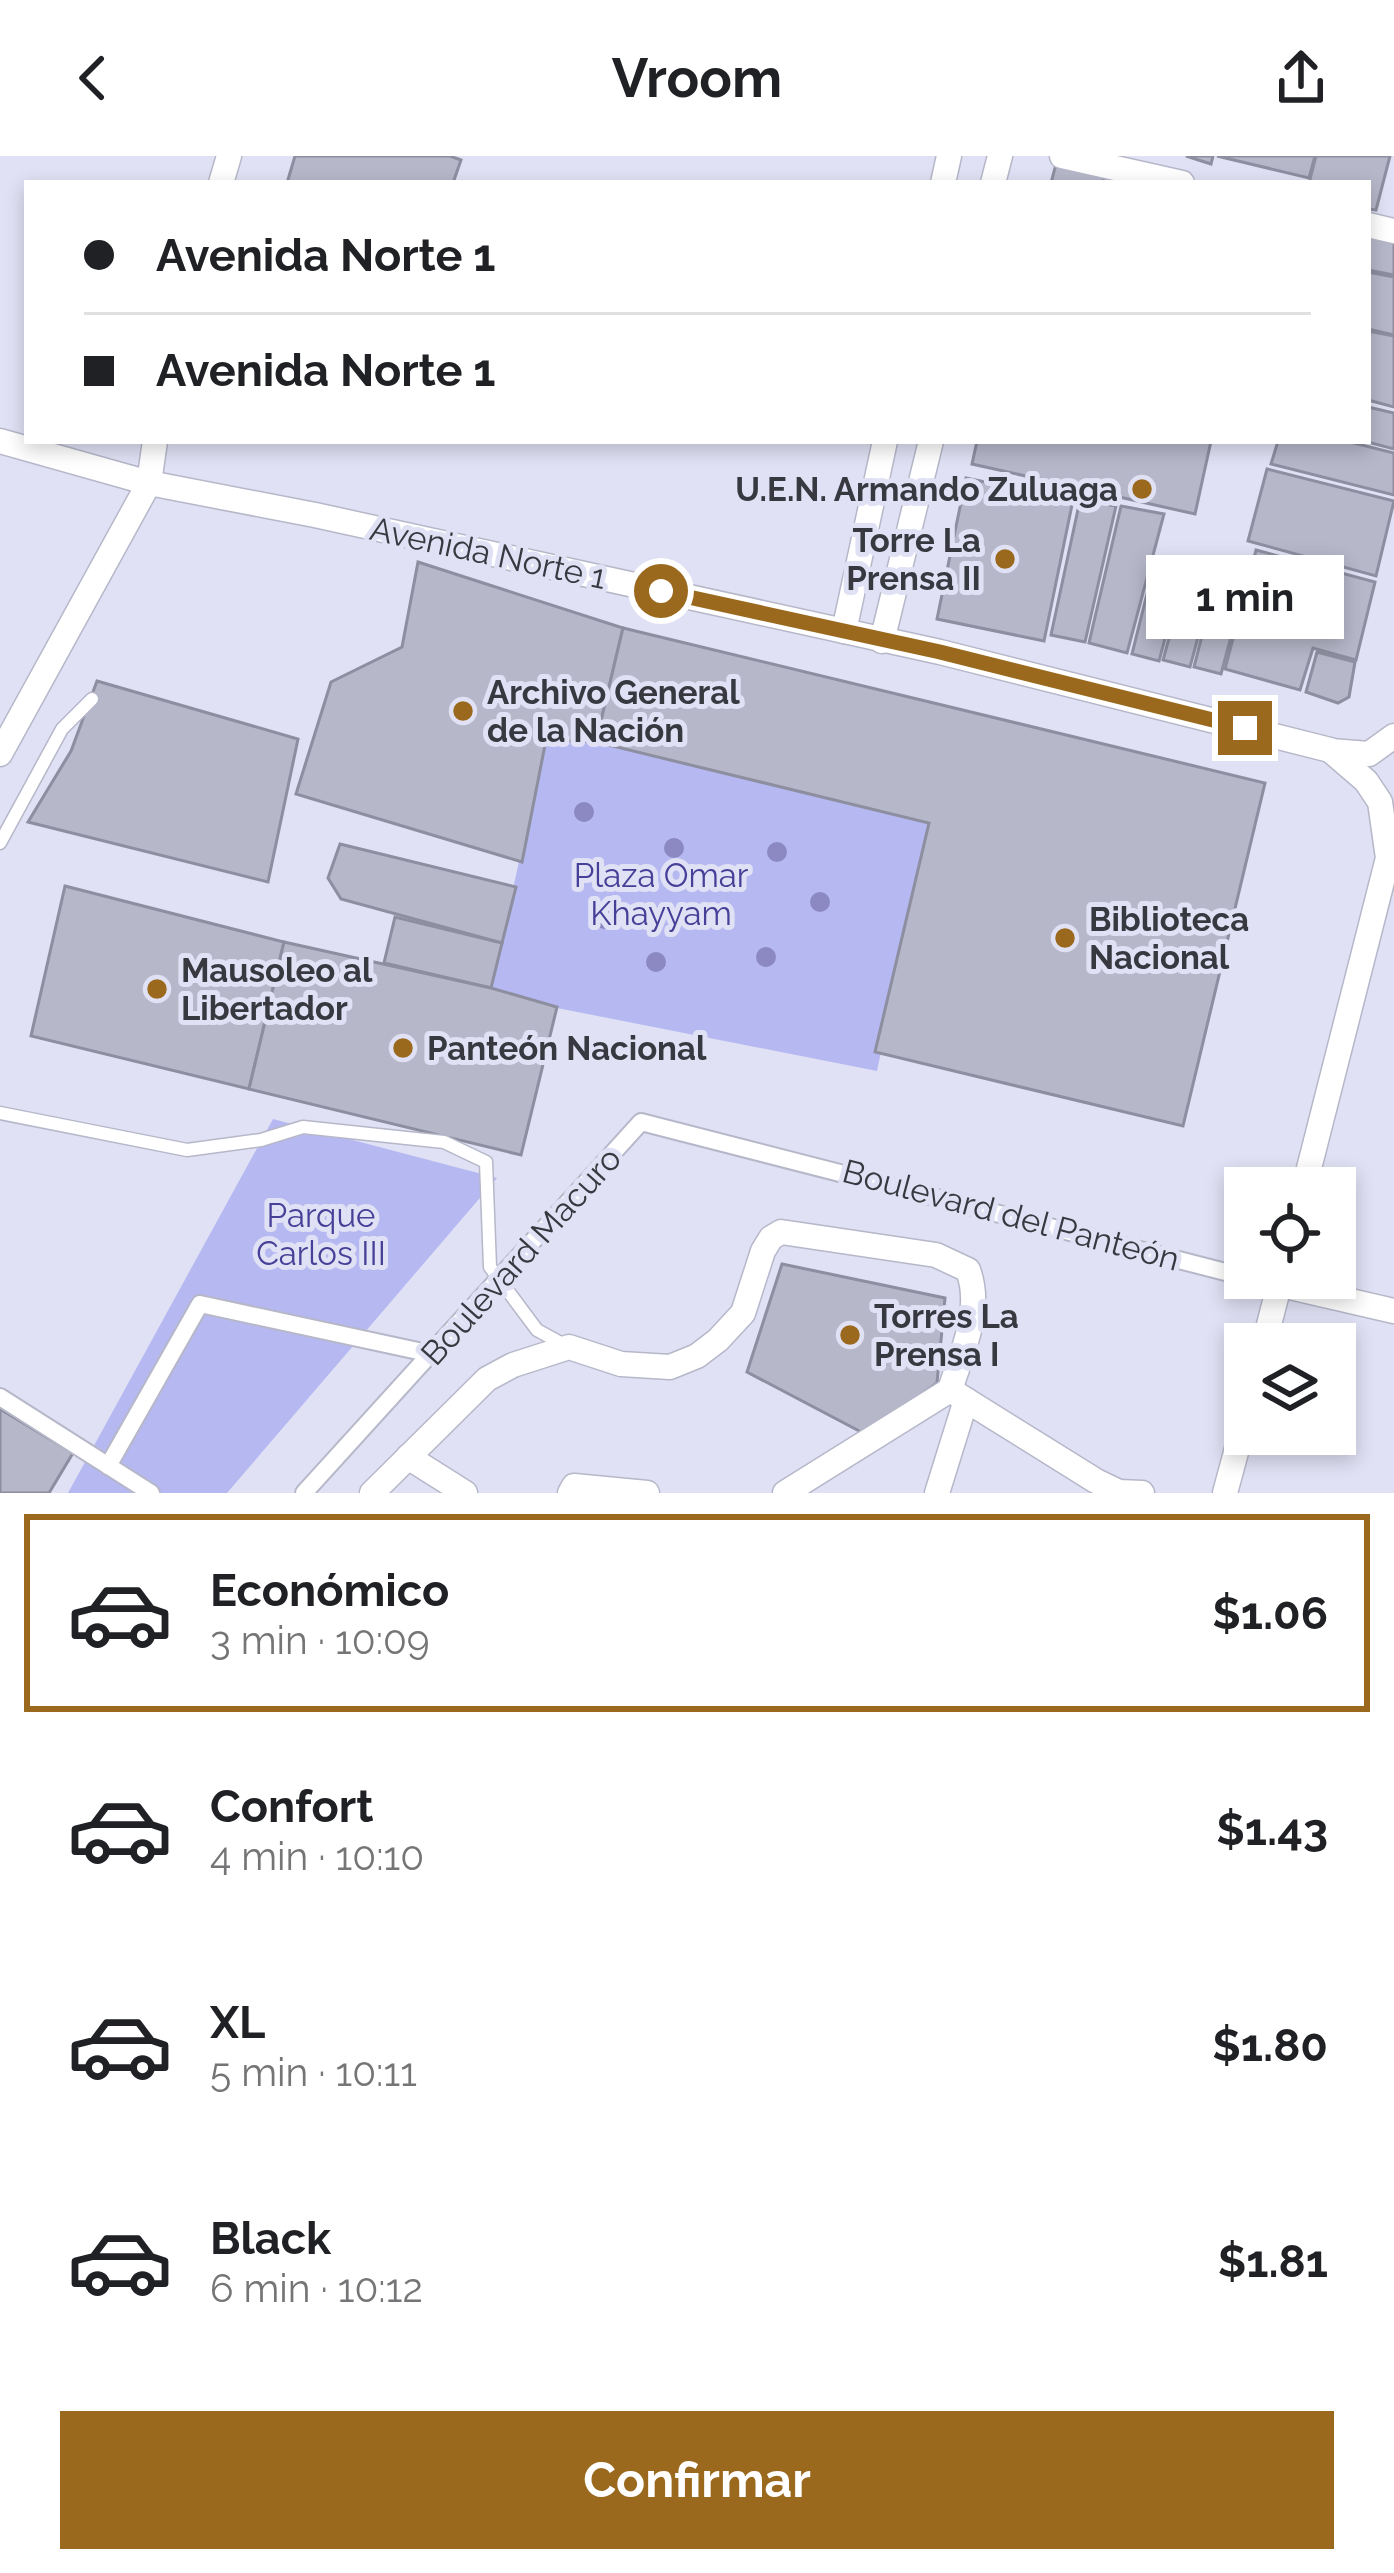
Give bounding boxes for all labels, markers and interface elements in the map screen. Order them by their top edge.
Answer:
icon: back [60,45,126,111]
icon: share [1268,45,1334,111]
text: Vroom [612,46,782,110]
text: Avenida Norte 1 [156,229,496,282]
text: Avenida Norte 1 [156,344,496,397]
place label: U.E.N. Armando Zuluaga [735,470,1118,509]
marker: U.E.N. Armando Zuluaga [1129,476,1155,502]
street label: Avenida Norte 1 [367,509,609,597]
place label: Torre La Prensa II [846,521,981,598]
marker: Torre La Prensa II [992,546,1018,572]
callout: 1 min [1146,554,1344,638]
route start [634,564,688,618]
text: 1 min [1196,574,1294,620]
place label: Archivo General de la Nación [487,673,740,750]
marker: Archivo General de la Nación [450,698,476,724]
route end [1218,701,1272,755]
park label: Plaza Omar Khayyam [574,856,749,933]
place label: Biblioteca Nacional [1089,900,1249,977]
marker: Biblioteca Nacional [1052,925,1078,951]
place label: Mausoleo al Libertador [181,951,373,1028]
marker: Mausoleo al Libertador [144,976,170,1002]
place label: Panteón Nacional [427,1029,707,1068]
marker: Panteón Nacional [390,1035,416,1061]
street label: Boulevard Macuro [413,1139,629,1373]
street label: Boulevard del Panteón [838,1151,1184,1279]
map controls [1224,1167,1356,1455]
button: locate [1224,1167,1356,1299]
park label: Parque Carlos III [256,1196,386,1273]
place label: Torres La Prensa I [874,1297,1019,1374]
marker: Torres La Prensa I [837,1322,863,1348]
button: layers [1224,1323,1356,1455]
icon: car [66,1559,174,1667]
text: Económico [210,1564,449,1617]
text: $1.06 [1212,1587,1328,1640]
text: 3 min · 10:09 [210,1617,430,1663]
icon: car [66,1775,174,1883]
text: Confort [210,1780,373,1833]
text: $1.43 [1216,1803,1328,1856]
text: 4 min · 10:10 [210,1833,424,1879]
icon: car [66,1991,174,2099]
text: XL [210,1996,265,2049]
text: $1.80 [1212,2019,1328,2072]
text: 5 min · 10:11 [210,2049,417,2095]
icon: car [66,2207,174,2315]
text: Black [210,2212,331,2265]
text: $1.81 [1218,2235,1328,2288]
text: 6 min · 10:12 [210,2265,423,2311]
button: Confirmar [60,2411,1334,2549]

